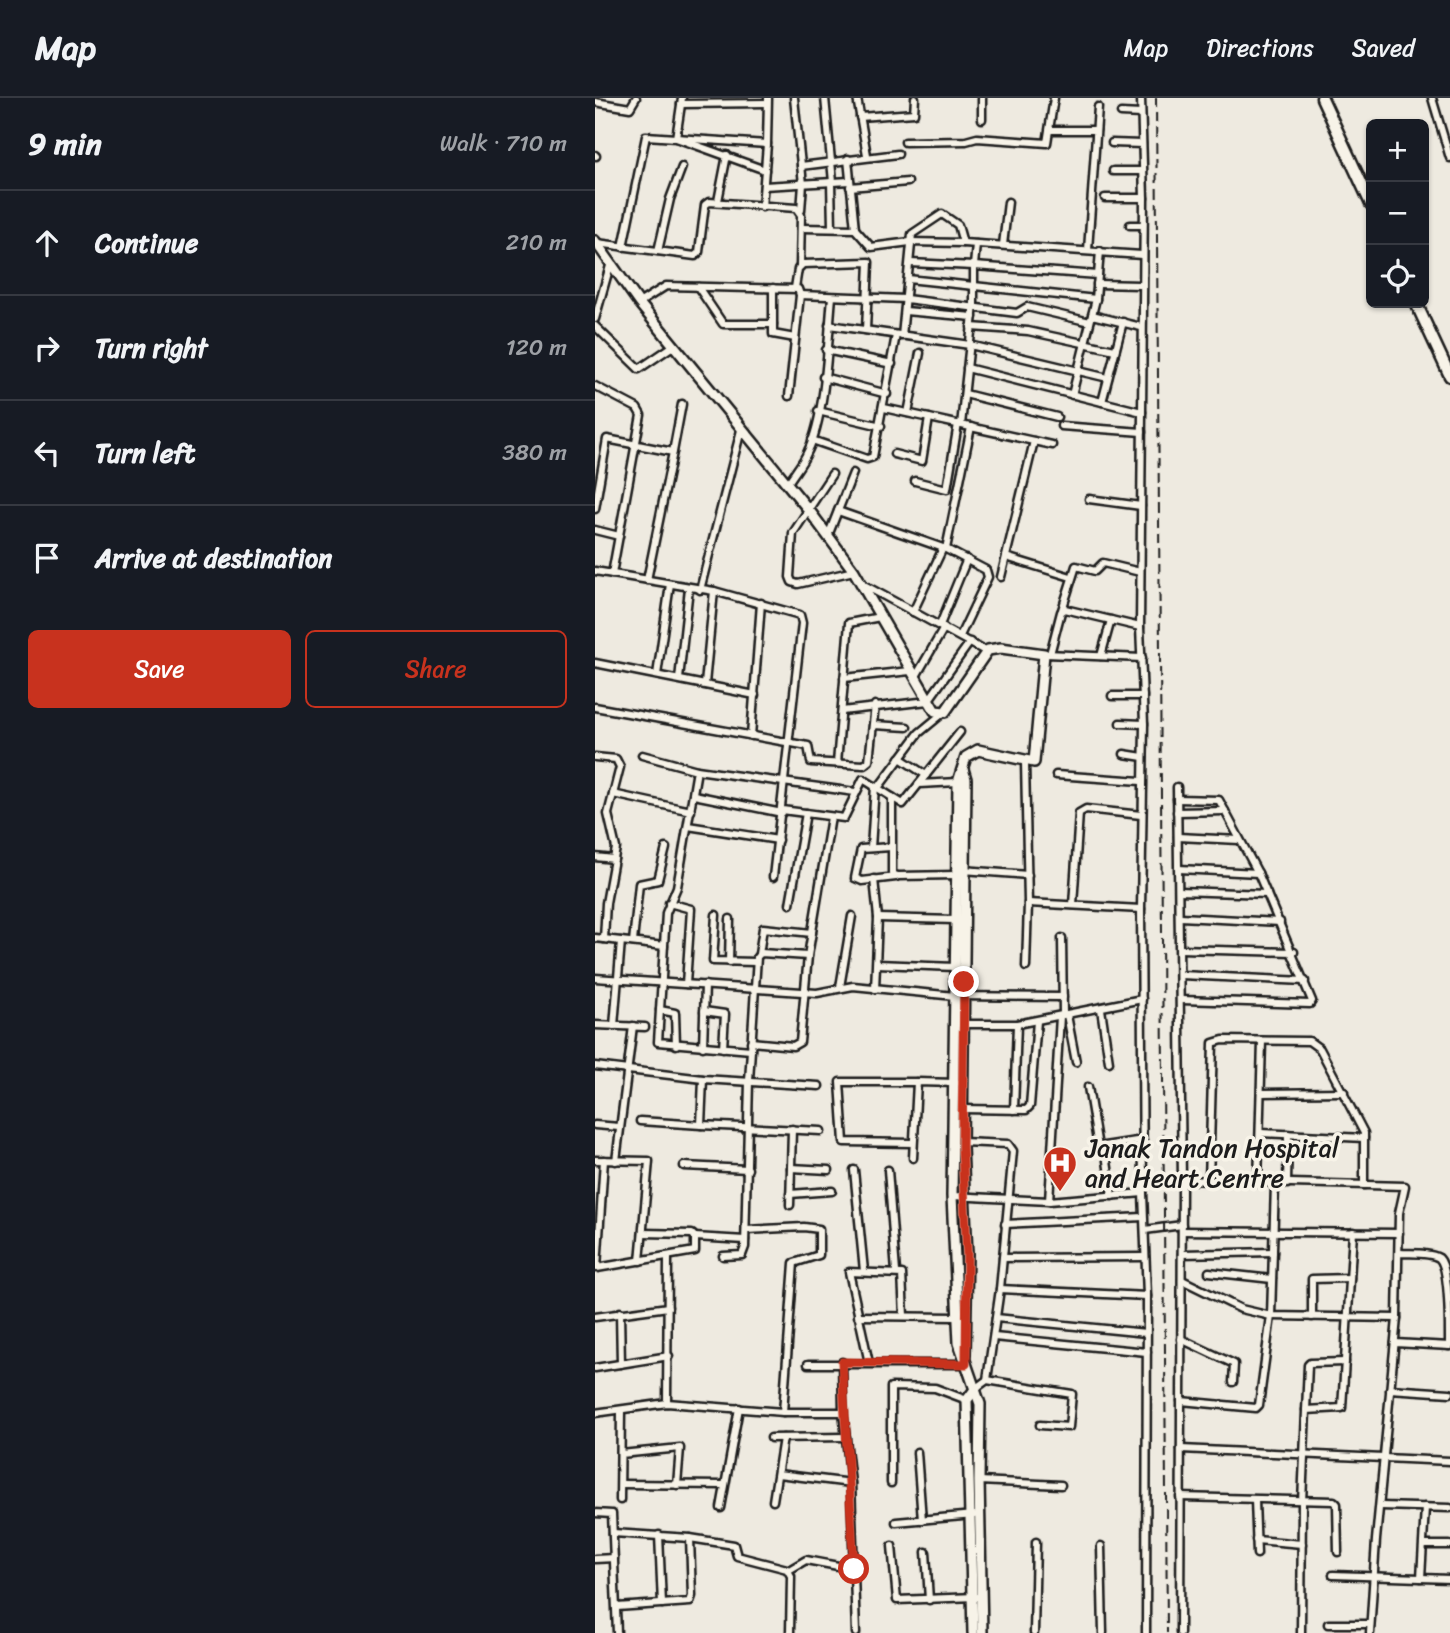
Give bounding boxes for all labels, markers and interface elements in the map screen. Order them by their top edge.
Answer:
text: Map [35,19,96,77]
text: Map [1124,27,1168,69]
text: Directions [1206,27,1314,69]
text: Saved [1352,27,1415,69]
text: 9 min [28,117,102,171]
map controls [1366,119,1429,308]
button: + [1366,119,1429,182]
text: Walk · 710 m [440,123,567,164]
button: − [1366,182,1429,245]
text: Continue [95,220,198,266]
text: 210 m [506,222,567,263]
icon: ahead [28,224,66,262]
button: locate [1366,245,1429,308]
text: Turn right [95,325,208,371]
text: 120 m [506,327,567,368]
icon: right [28,329,66,367]
text: Turn left [95,430,195,476]
text: 380 m [502,432,567,473]
icon: left [28,434,66,472]
text: Arrive at destination [95,535,332,581]
icon: arrive [28,539,66,577]
button: Save [28,630,291,708]
button: Share [305,630,567,708]
route end [948,966,979,997]
place label: Janak Tandon Hospital and Heart Centre [1084,1125,1340,1201]
hospital icon: Janak Tandon Hospital and Heart Centre [1041,1144,1079,1193]
route start [838,1553,869,1584]

